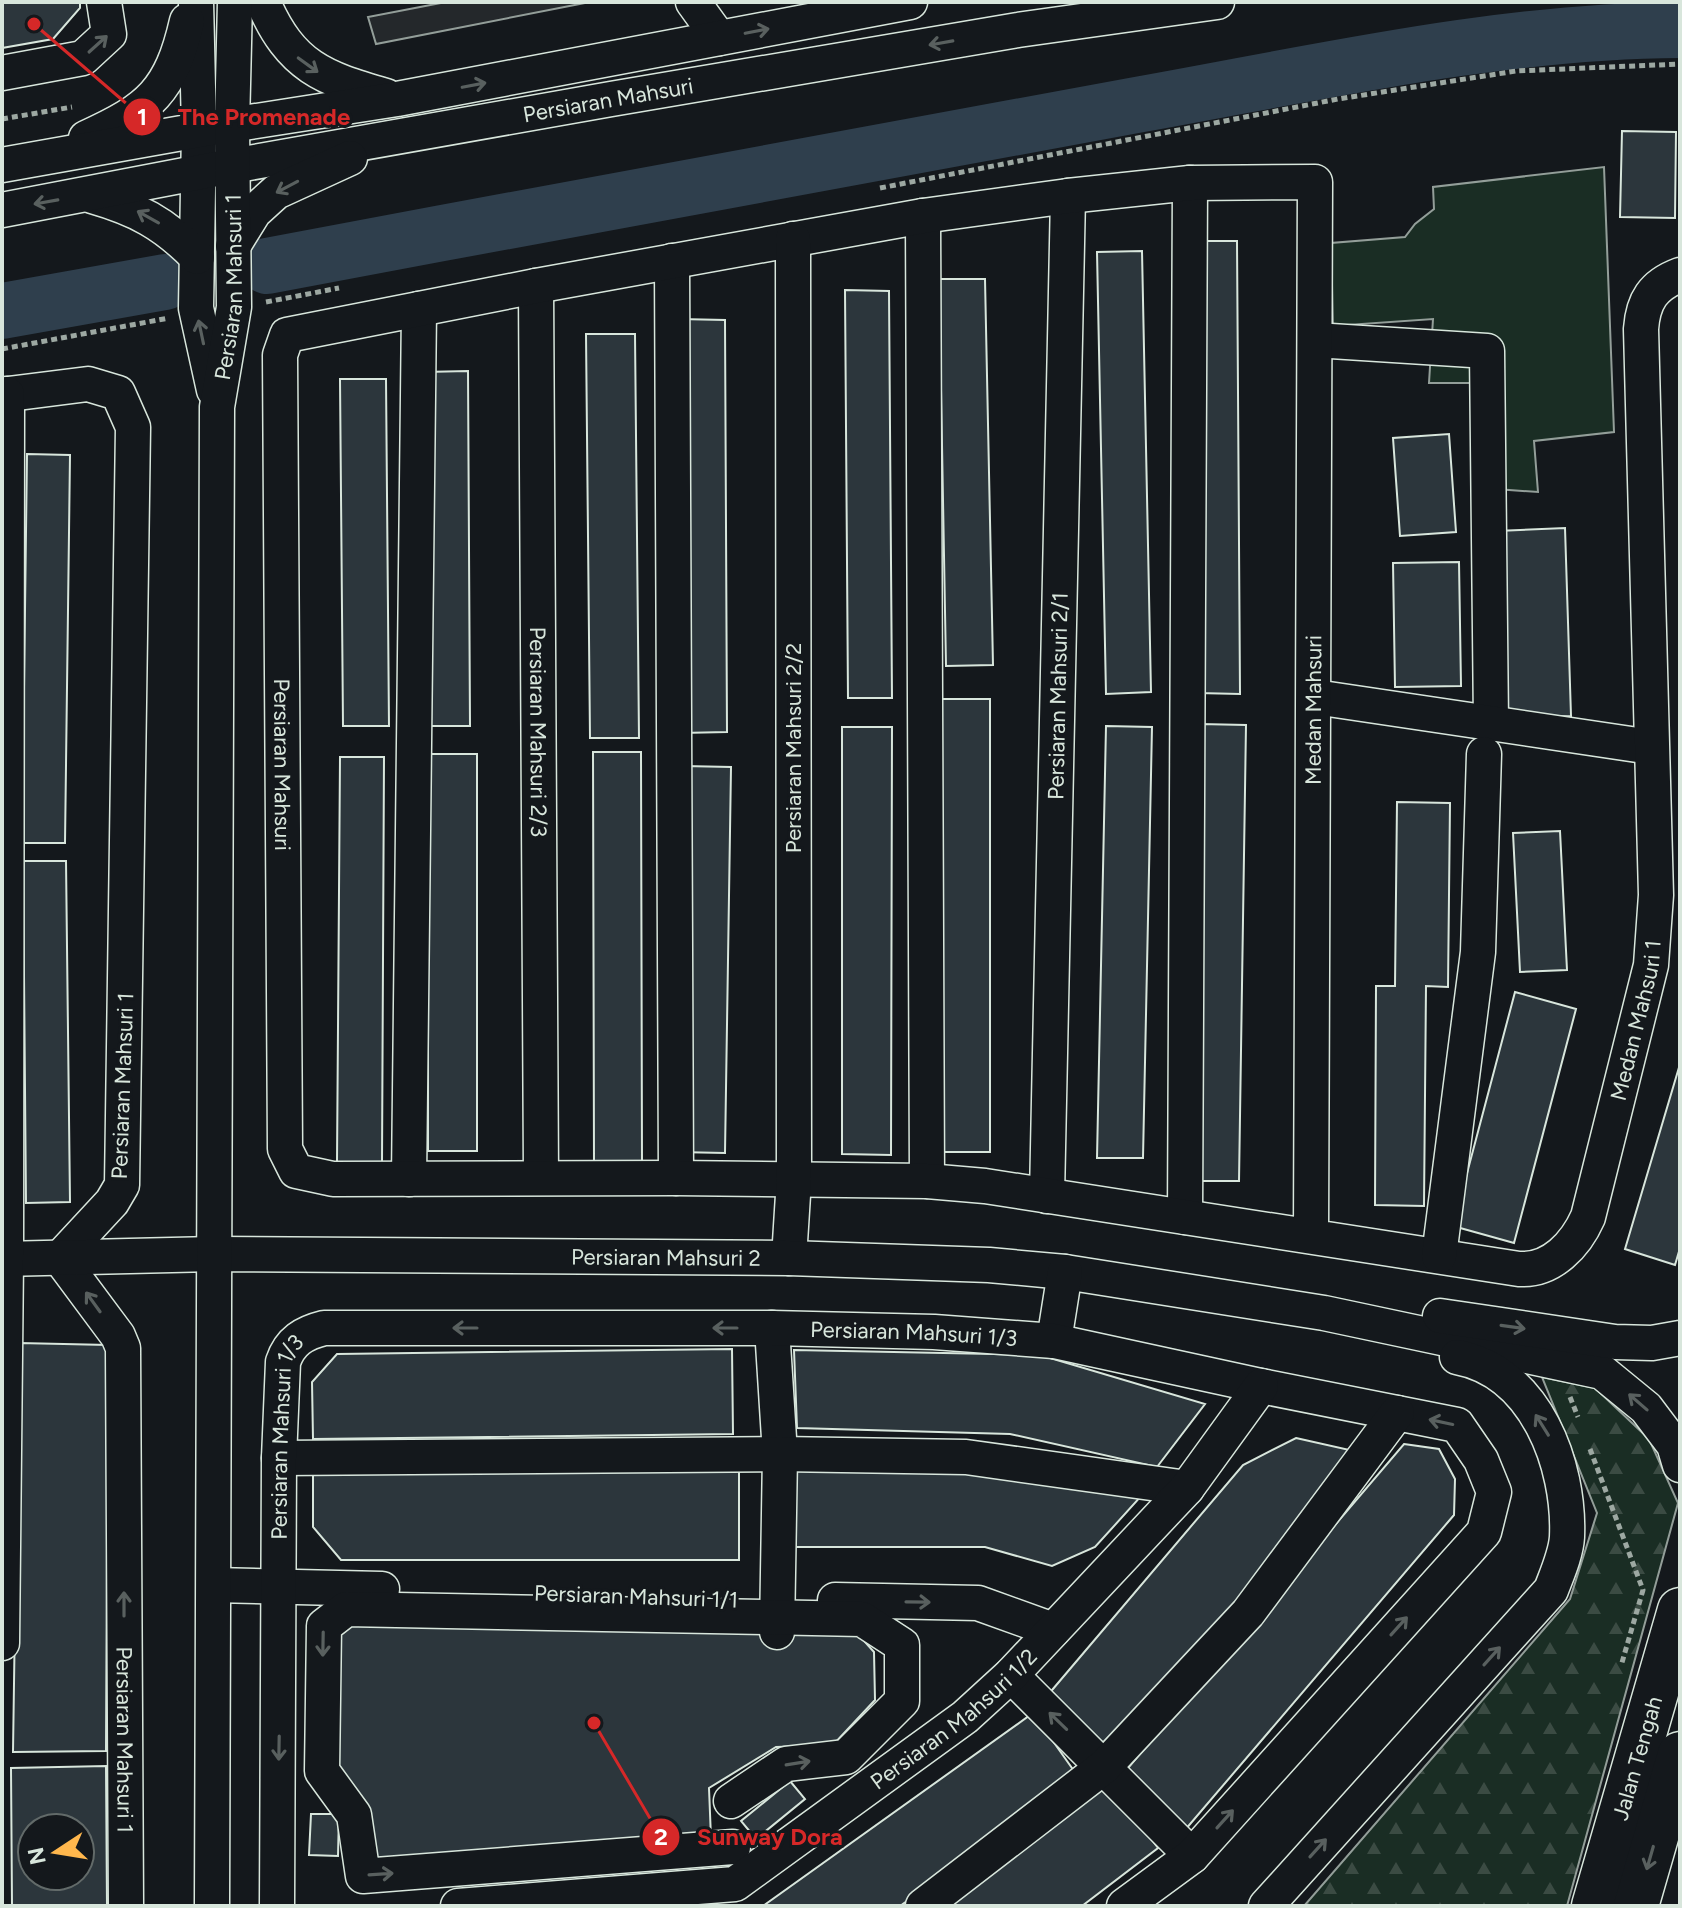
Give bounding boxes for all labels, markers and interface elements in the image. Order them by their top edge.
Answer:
one-way arrow [743,23,769,38]
one-way arrow [88,35,108,53]
one-way arrow [929,36,955,51]
one-way arrow [296,56,318,73]
street label: Persiaran Mahsuri [521,72,695,128]
one-way arrow [460,76,486,91]
callout: The Promenade [122,93,366,141]
text: 1 [137,102,147,131]
text: The Promenade [178,102,350,131]
one-way arrow [276,179,299,195]
street label: Persiaran Mahsuri 1 [209,194,248,382]
one-way arrow [34,196,59,211]
one-way arrow [137,209,161,224]
one-way arrow [193,320,208,346]
street label: Persiaran Mahsuri 2/1 [1042,592,1074,800]
street label: Persiaran Mahsuri 2/3 [524,627,552,837]
street label: Medan Mahsuri [1300,635,1327,785]
street label: Persiaran Mahsuri 2/2 [780,643,807,853]
street label: Persiaran Mahsuri [268,678,296,851]
street label: Medan Mahsuri 1 [1605,939,1667,1103]
street label: Persiaran Mahsuri 1 [106,992,139,1180]
street label: Persiaran Mahsuri 2 [571,1243,761,1272]
one-way arrow [84,1292,101,1314]
street label: Persiaran Mahsuri 1/3 [810,1316,1018,1352]
one-way arrow [452,1320,479,1336]
one-way arrow [712,1320,739,1336]
one-way arrow [1500,1320,1525,1335]
street label: Persiaran Mahsuri 1/3 [266,1328,309,1540]
one-way arrow [1628,1393,1648,1411]
one-way arrow [1429,1414,1455,1429]
one-way arrow [1533,1415,1550,1437]
street label: Persiaran Mahsuri 1/1 [533,1579,739,1614]
one-way arrow [117,1591,132,1618]
one-way arrow [904,1594,931,1610]
one-way arrow [1390,1616,1408,1636]
one-way arrow [316,1630,331,1657]
street label: Persiaran Mahsuri 1/2 [865,1643,1043,1795]
street label: Persiaran Mahsuri 1 [111,1646,139,1833]
one-way arrow [1483,1646,1501,1666]
street label: Jalan Tengah [1607,1693,1668,1823]
one-way arrow [1049,1712,1068,1731]
one-way arrow [271,1734,286,1761]
one-way arrow [784,1755,810,1770]
one-way arrow [1216,1809,1234,1829]
north arrow [16,1812,96,1892]
callout: Sunway Dora [641,1813,859,1861]
text: 2 [654,1822,668,1851]
text: Sunway Dora [697,1822,843,1851]
one-way arrow [1309,1839,1327,1859]
text: N [22,1845,52,1867]
one-way arrow [1642,1845,1657,1871]
one-way arrow [367,1867,394,1882]

